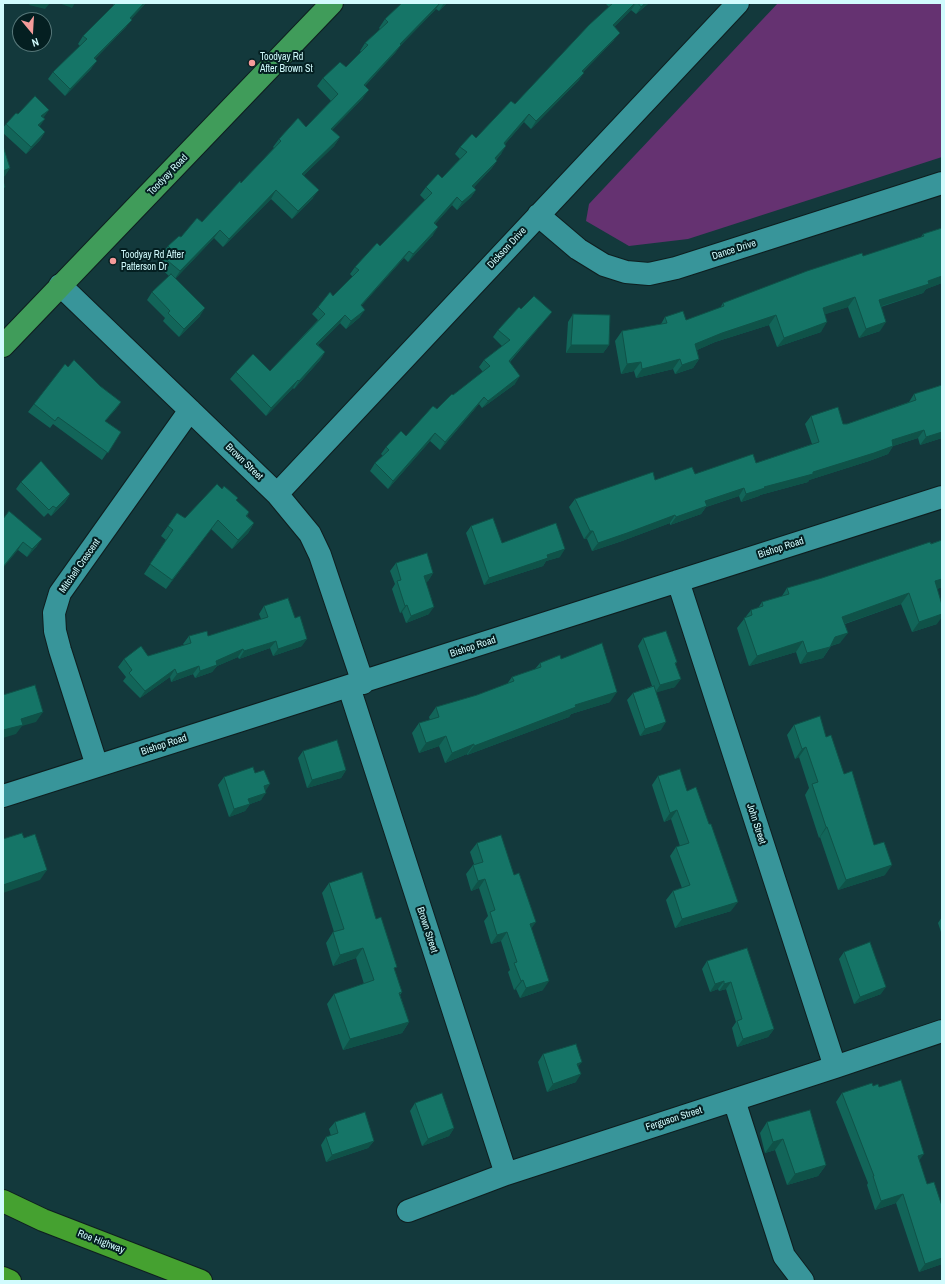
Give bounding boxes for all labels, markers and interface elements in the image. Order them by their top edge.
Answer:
north arrow [12,12,52,52]
text: N [30,35,41,50]
place label: Toodyay Rd After Brown St [260,51,313,74]
marker: Toodyay Rd After Brown St [247,58,257,68]
street label: Toodyay Road [145,152,191,198]
street label: Dickson Drive [485,225,529,271]
street label: Dance Drive [710,237,758,263]
place label: Toodyay Rd After Patterson Dr [121,249,184,272]
marker: Toodyay Rd After Patterson Dr [108,256,118,266]
street label: Brown Street [223,441,265,483]
street label: Bishop Road [757,535,805,561]
street label: Mitchell Crescent [57,537,103,595]
street label: Bishop Road [449,634,497,660]
street label: Bishop Road [140,732,188,758]
street label: John Street [744,802,768,846]
street label: Brown Street [414,906,440,954]
street label: Ferguson Street [644,1104,704,1134]
street label: Roe Highway [76,1228,126,1256]

